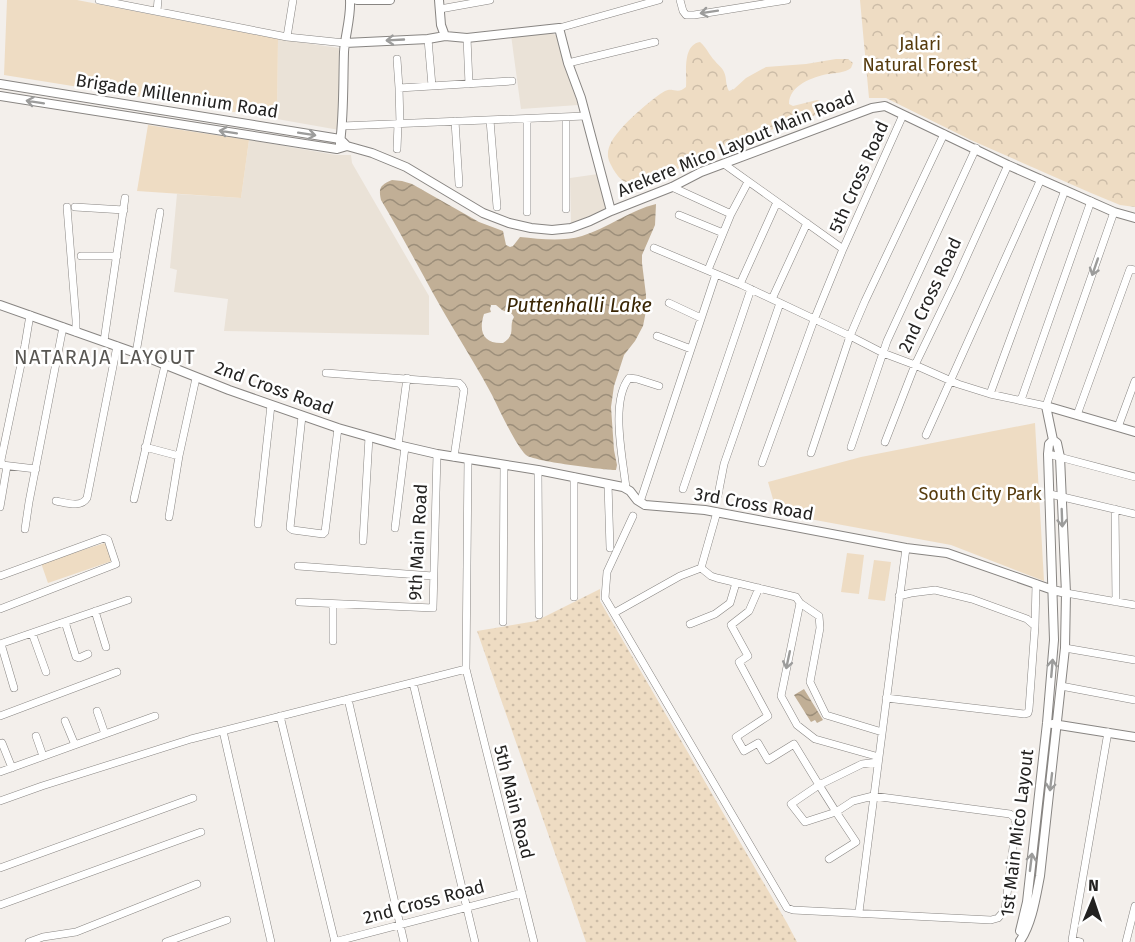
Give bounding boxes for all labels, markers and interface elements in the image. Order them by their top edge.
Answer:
one-way arrow [699,7,719,18]
park label: Jalari Natural Forest [863,33,978,76]
one-way arrow [386,35,406,46]
street label: Brigade Millennium Road [74,69,280,123]
street label: Arekere Mico Layout Main Road [614,86,858,202]
one-way arrow [26,96,45,107]
street label: 5th Cross Road [824,118,894,236]
one-way arrow [218,126,238,137]
one-way arrow [296,128,316,139]
street label: 2nd Cross Road [894,234,966,356]
one-way arrow [1089,257,1100,276]
water label: Puttenhalli Lake [506,293,652,317]
district label: NATARAJA LAYOUT [14,345,196,369]
street label: 2nd Cross Road [212,356,336,420]
street label: 9th Main Road [404,483,432,601]
street label: 3rd Cross Road [693,483,815,525]
park label: South City Park [918,483,1042,505]
one-way arrow [1057,507,1068,527]
one-way arrow [782,651,794,670]
one-way arrow [1047,659,1058,679]
street label: 5th Main Road [489,743,539,861]
street label: 1st Main Mico Layout [996,747,1038,918]
one-way arrow [1045,772,1056,792]
one-way arrow [1026,853,1037,873]
north arrow [1063,870,1123,930]
street label: 2nd Cross Road [361,875,487,929]
text: N [1088,876,1099,895]

